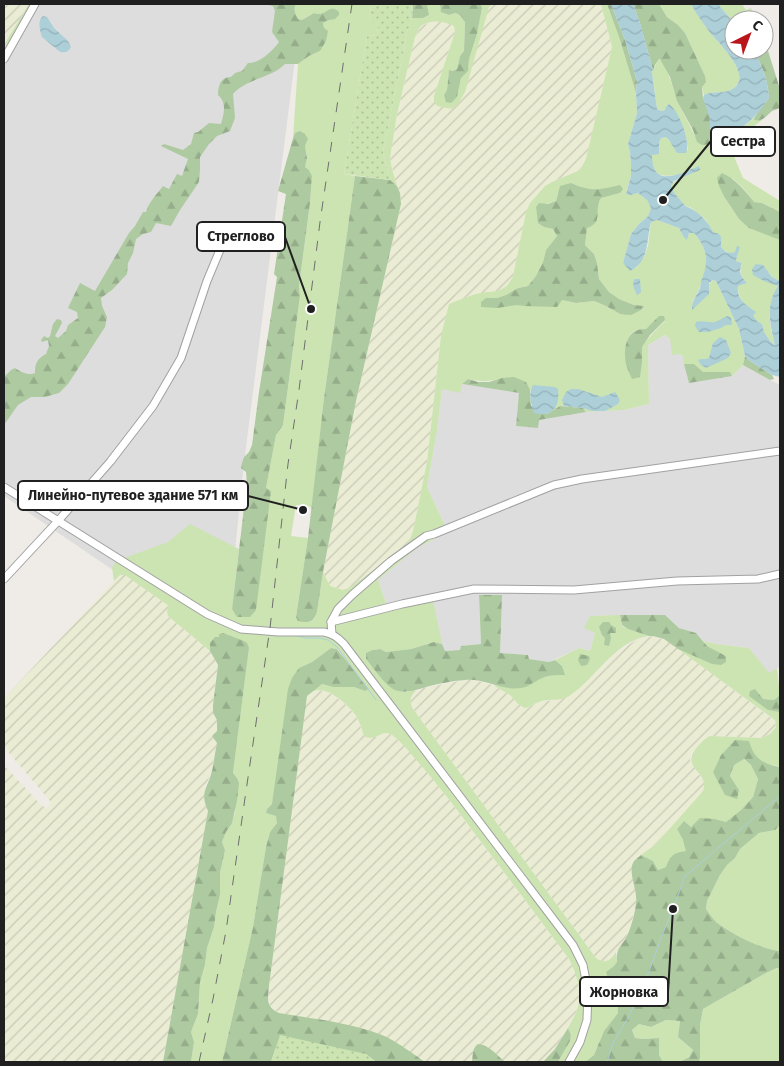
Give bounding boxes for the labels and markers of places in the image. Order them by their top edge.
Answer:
callout: Сестра [711,127,775,156]
callout: Стреглово [197,222,285,251]
callout: Линейно-путевое здание 571 км [18,481,248,510]
callout: Жорновка [580,977,668,1006]

